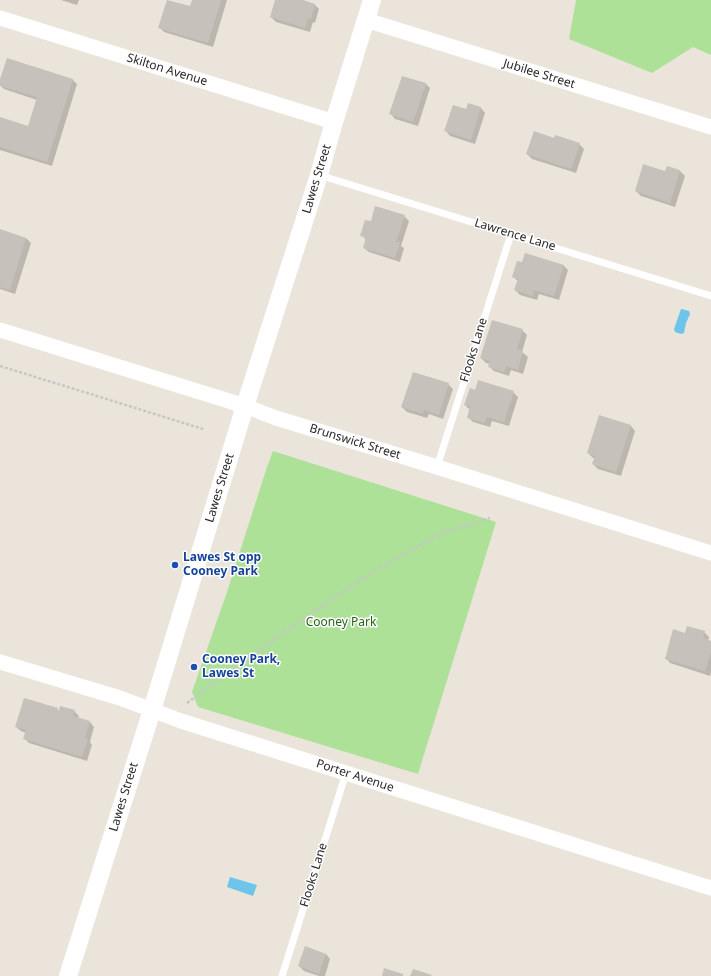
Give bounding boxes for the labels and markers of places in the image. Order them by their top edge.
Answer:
place label: Lawes St opp Cooney Park [183,551,261,579]
marker: Lawes St opp Cooney Park [170,560,180,570]
place label: Cooney Park, Lawes St [202,653,280,681]
marker: Cooney Park, Lawes St [189,662,199,672]

